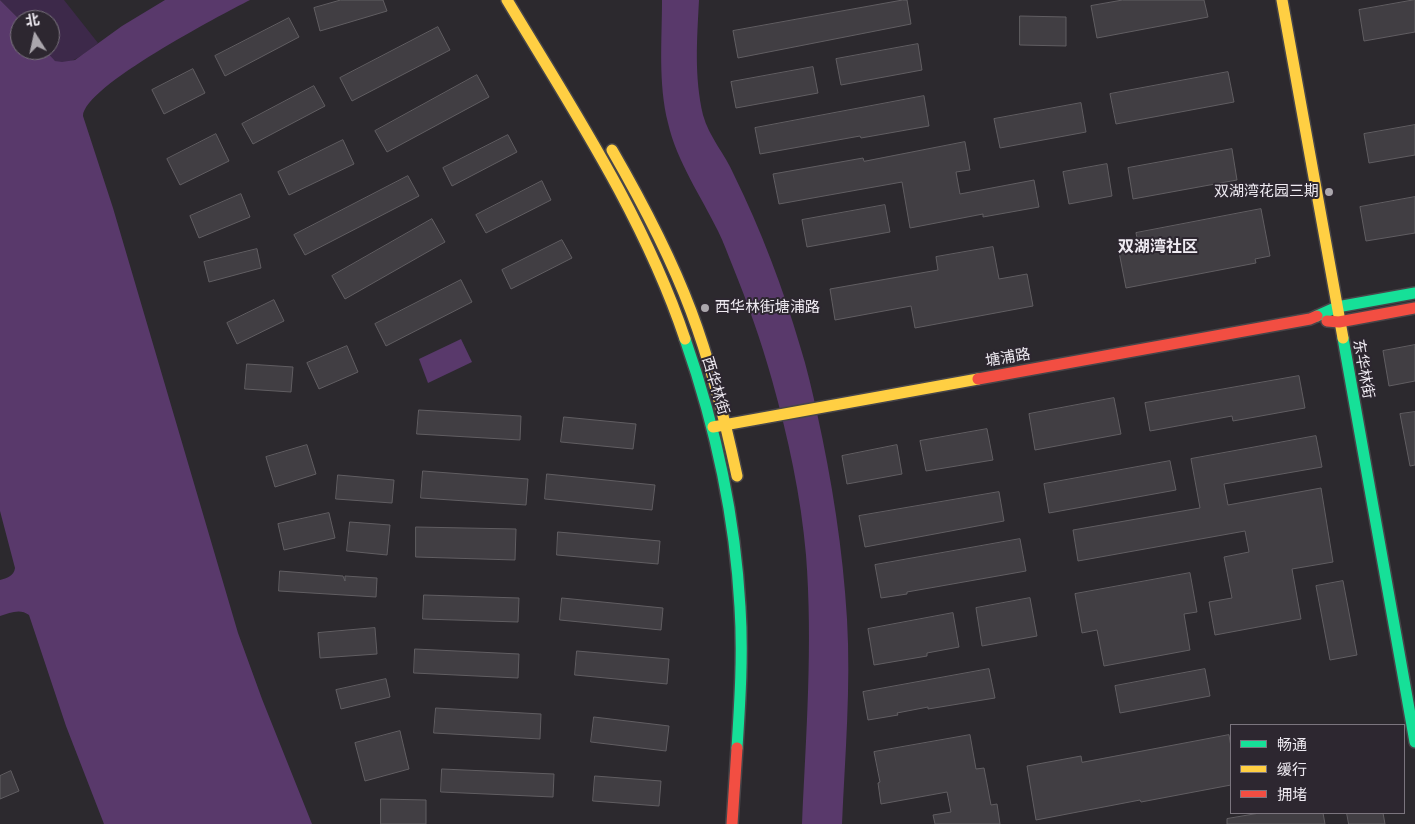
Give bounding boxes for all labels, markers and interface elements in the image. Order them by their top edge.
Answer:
north arrow [10,10,60,60]
text: 北 [24,11,41,30]
place label: 双湖湾花园三期 [1214,183,1319,201]
marker: 双湖湾花园三期 [1323,186,1335,198]
district label: 双湖湾社区 [1118,237,1198,257]
place label: 西华林街塘浦路 [715,299,820,317]
marker: 西华林街塘浦路 [699,302,711,314]
street label: 东华林街 [1349,338,1377,400]
street label: 塘浦路 [984,345,1032,371]
street label: 西华林街 [698,355,732,417]
legend [1230,724,1405,814]
text: 畅通 [1277,736,1307,754]
text: 缓行 [1277,761,1307,779]
text: 拥堵 [1277,786,1307,804]

